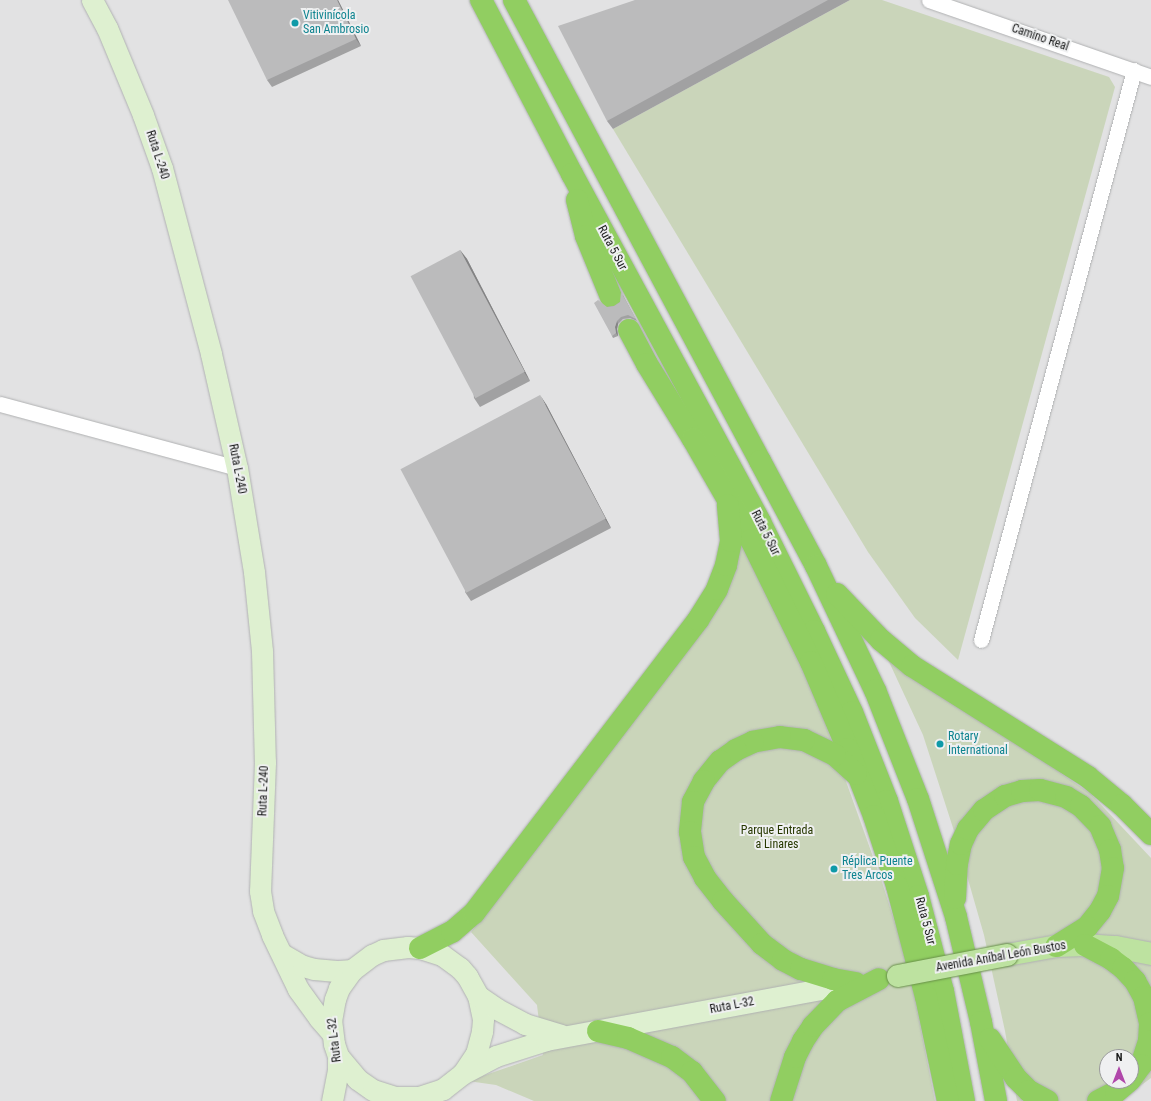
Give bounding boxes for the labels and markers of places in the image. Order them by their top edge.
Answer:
place label: Vitivinícola San Ambrosio [303,9,369,37]
marker: Vitivinícola San Ambrosio [290,18,300,28]
place label: Rotary International [948,730,1008,758]
marker: Rotary International [935,739,945,749]
place label: Réplica Puente Tres Arcos [842,855,913,883]
marker: Réplica Puente Tres Arcos [829,864,839,874]

